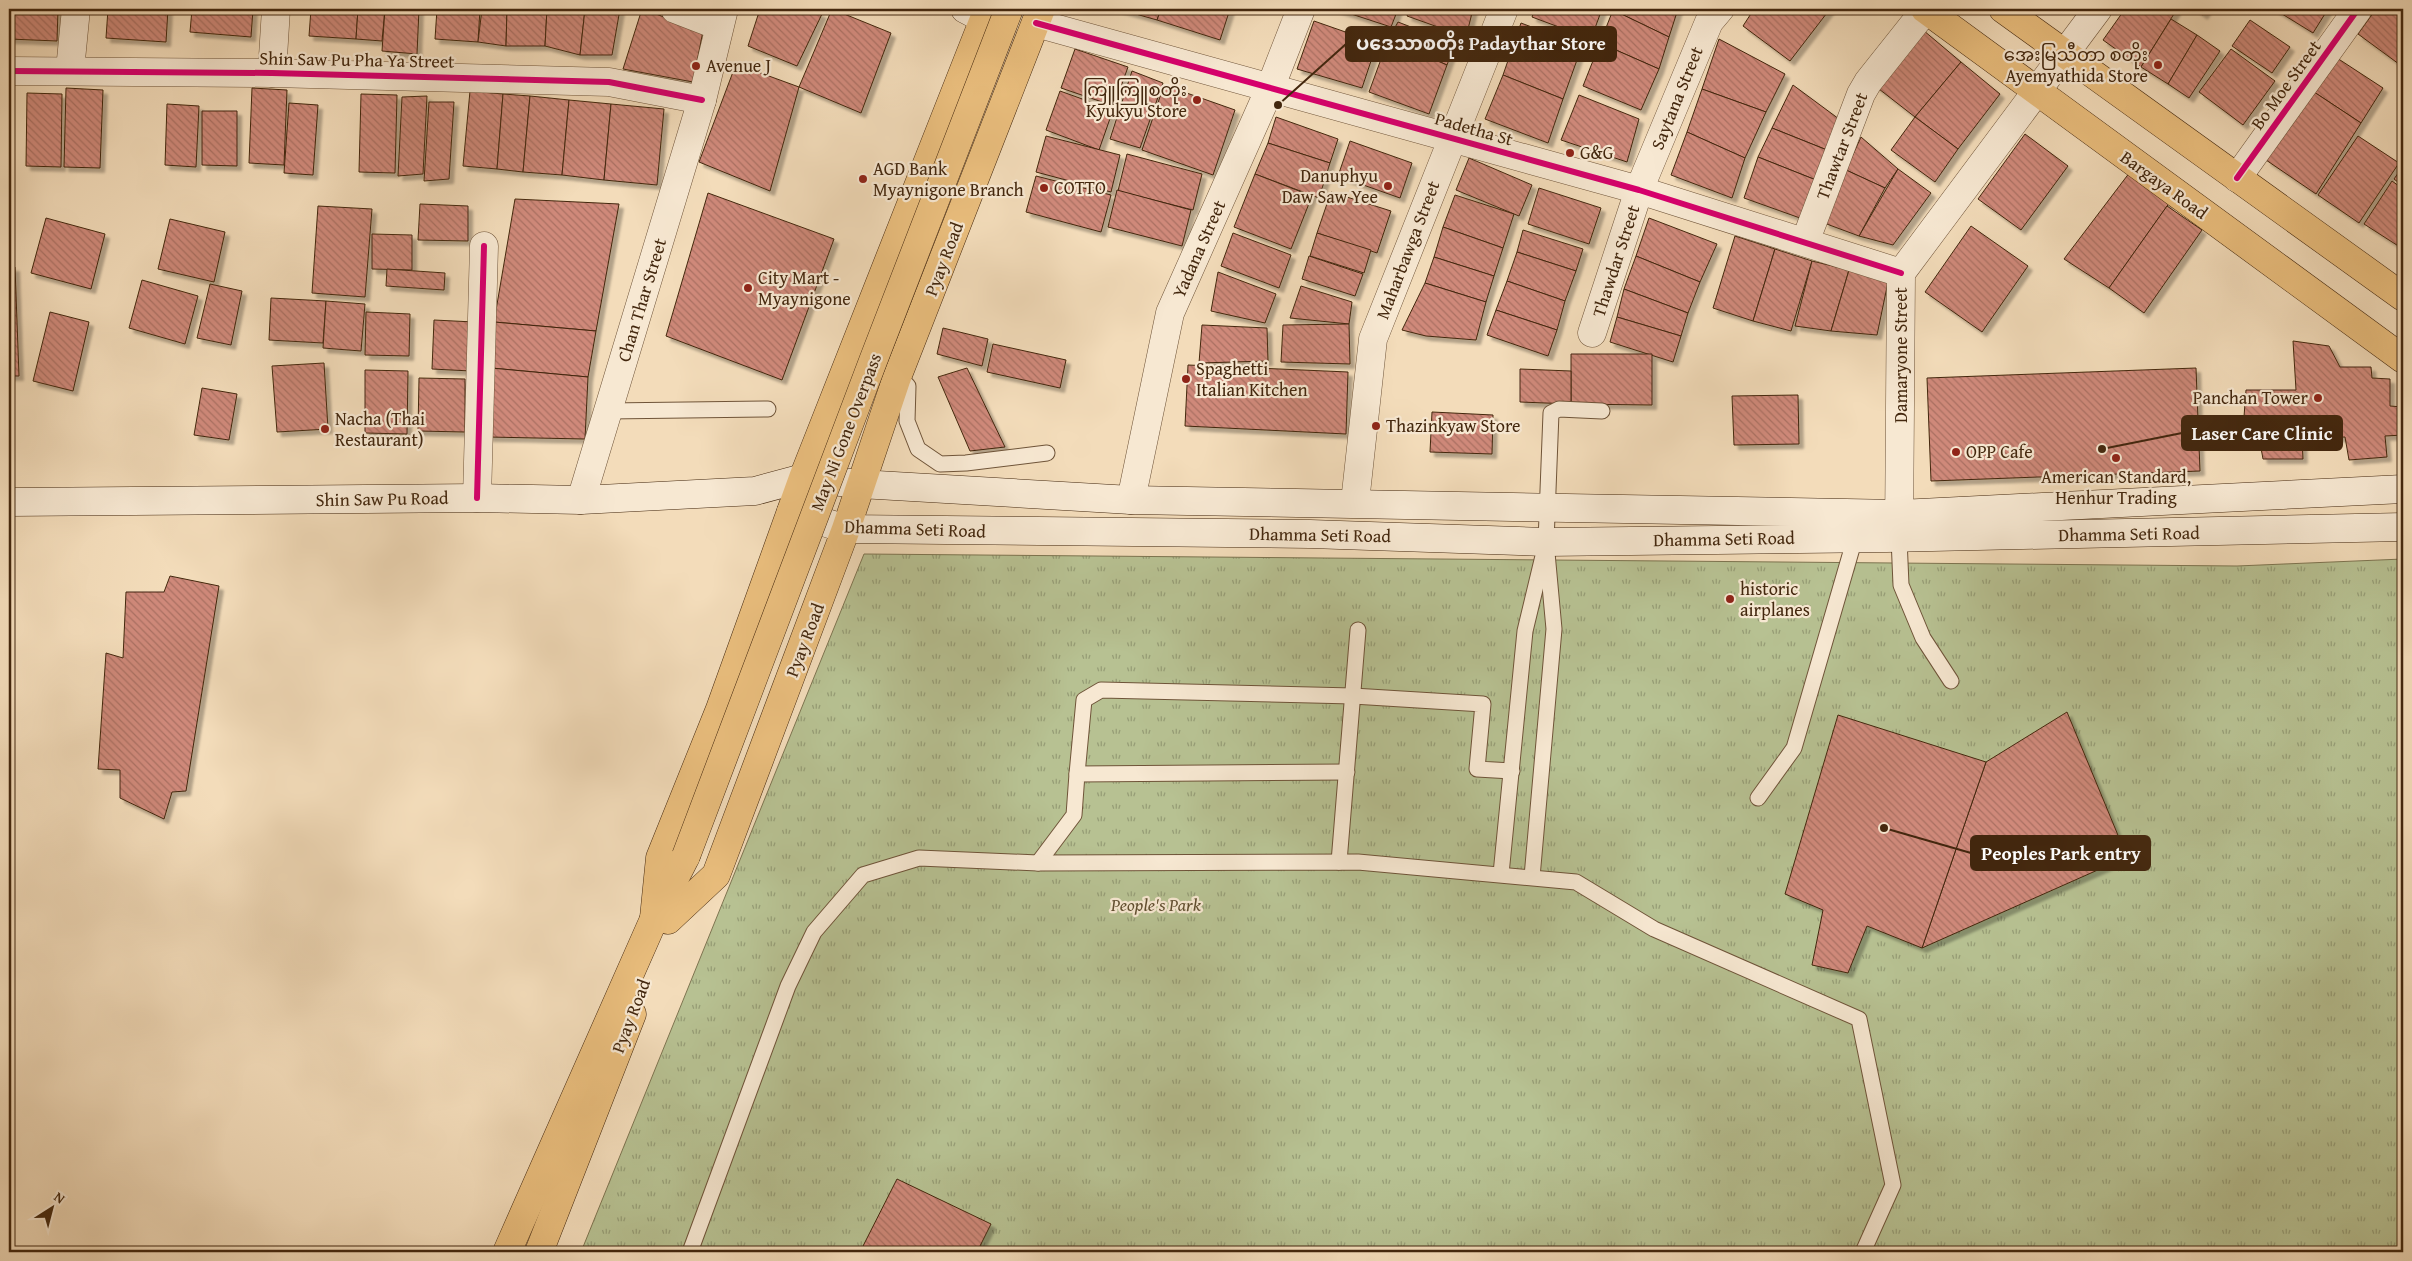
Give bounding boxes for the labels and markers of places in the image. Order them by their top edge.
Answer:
callout: ပဒေသာစတိုး Padaythar Store [1346,27,1616,61]
place label: အေးမြသီတာ စတိုး Ayemyathida Store [2004,41,2148,89]
place label: Avenue J [706,52,771,79]
marker: အေးမြသီတာ စတိုး Ayemyathida Store [2152,59,2164,71]
marker: Avenue J [690,60,702,72]
place label: ကြူကြူစတိုး Kyukyu Store [1083,76,1187,124]
marker: ကြူကြူစတိုး Kyukyu Store [1191,94,1203,106]
place label: G&G [1580,139,1614,166]
marker: G&G [1564,147,1576,159]
place label: AGD Bank Myaynigone Branch [873,155,1024,203]
place label: Danuphyu Daw Saw Yee [1282,162,1378,210]
marker: AGD Bank Myaynigone Branch [857,173,869,185]
place label: COTTO [1054,174,1106,201]
marker: Danuphyu Daw Saw Yee [1382,180,1394,192]
marker: COTTO [1038,182,1050,194]
place label: City Mart - Myaynigone [758,264,851,312]
marker: City Mart - Myaynigone [742,282,754,294]
place label: Spaghetti Italian Kitchen [1196,355,1308,403]
marker: Spaghetti Italian Kitchen [1180,373,1192,385]
place label: Panchan Tower [2193,384,2309,411]
marker: Panchan Tower [2312,392,2324,404]
place label: Nacha (Thai Restaurant) [335,405,425,453]
place label: Thazinkyaw Store [1386,412,1520,439]
callout: Laser Care Clinic [2182,416,2342,450]
marker: Thazinkyaw Store [1370,420,1382,432]
marker: Nacha (Thai Restaurant) [319,423,331,435]
place label: OPP Cafe [1966,438,2033,465]
marker: OPP Cafe [1950,446,1962,458]
marker: American Standard, Henhur Trading [2110,452,2122,464]
place label: American Standard, Henhur Trading [2041,463,2191,511]
place label: historic airplanes [1740,575,1810,623]
marker: historic airplanes [1724,593,1736,605]
callout: Peoples Park entry [1971,836,2150,870]

